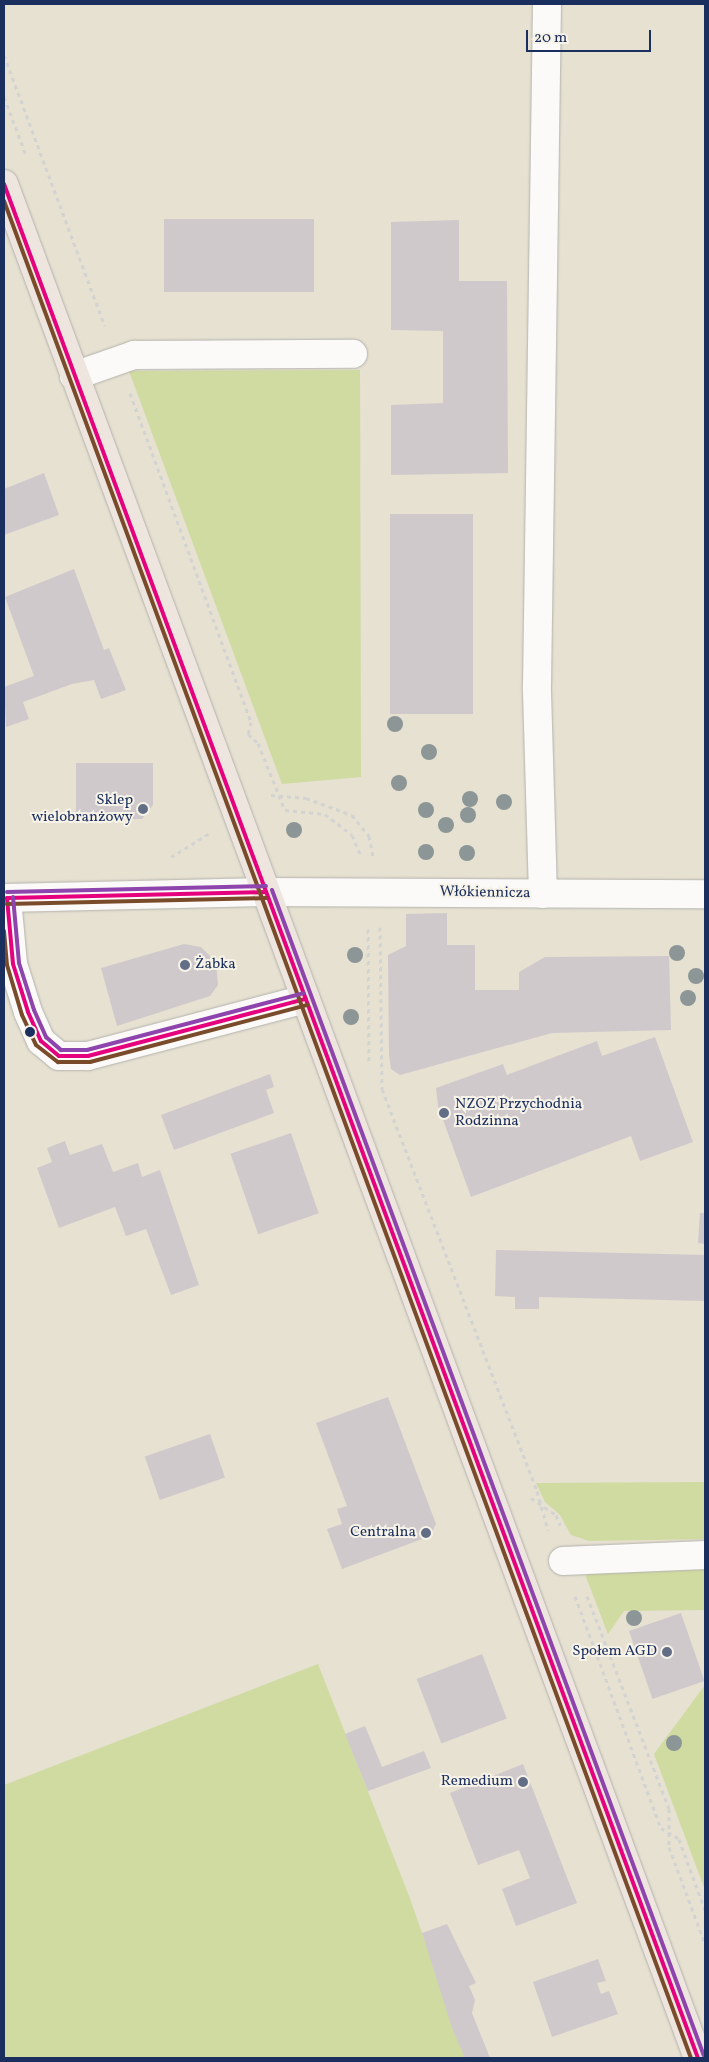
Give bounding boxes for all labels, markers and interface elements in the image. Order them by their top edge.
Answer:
scale bar [529,20,654,52]
text: 20 m [534,28,567,49]
place label: Sklep wielobranżowy [31,791,133,826]
marker: Sklep wielobranżowy [137,803,149,815]
street label: Włókiennicza [439,883,531,903]
place label: Żabka [195,956,236,974]
marker: Żabka [179,959,191,971]
unlabelled marker [25,1027,35,1037]
place label: NZOZ Przychodnia Rodzinna [455,1095,582,1130]
marker: NZOZ Przychodnia Rodzinna [437,1106,451,1120]
place label: Centralna [350,1524,416,1542]
marker: Centralna [420,1527,432,1539]
place label: Społem AGD [572,1643,657,1661]
marker: Społem AGD [661,1646,673,1658]
place label: Remedium [441,1773,513,1791]
marker: Remedium [517,1776,529,1788]

